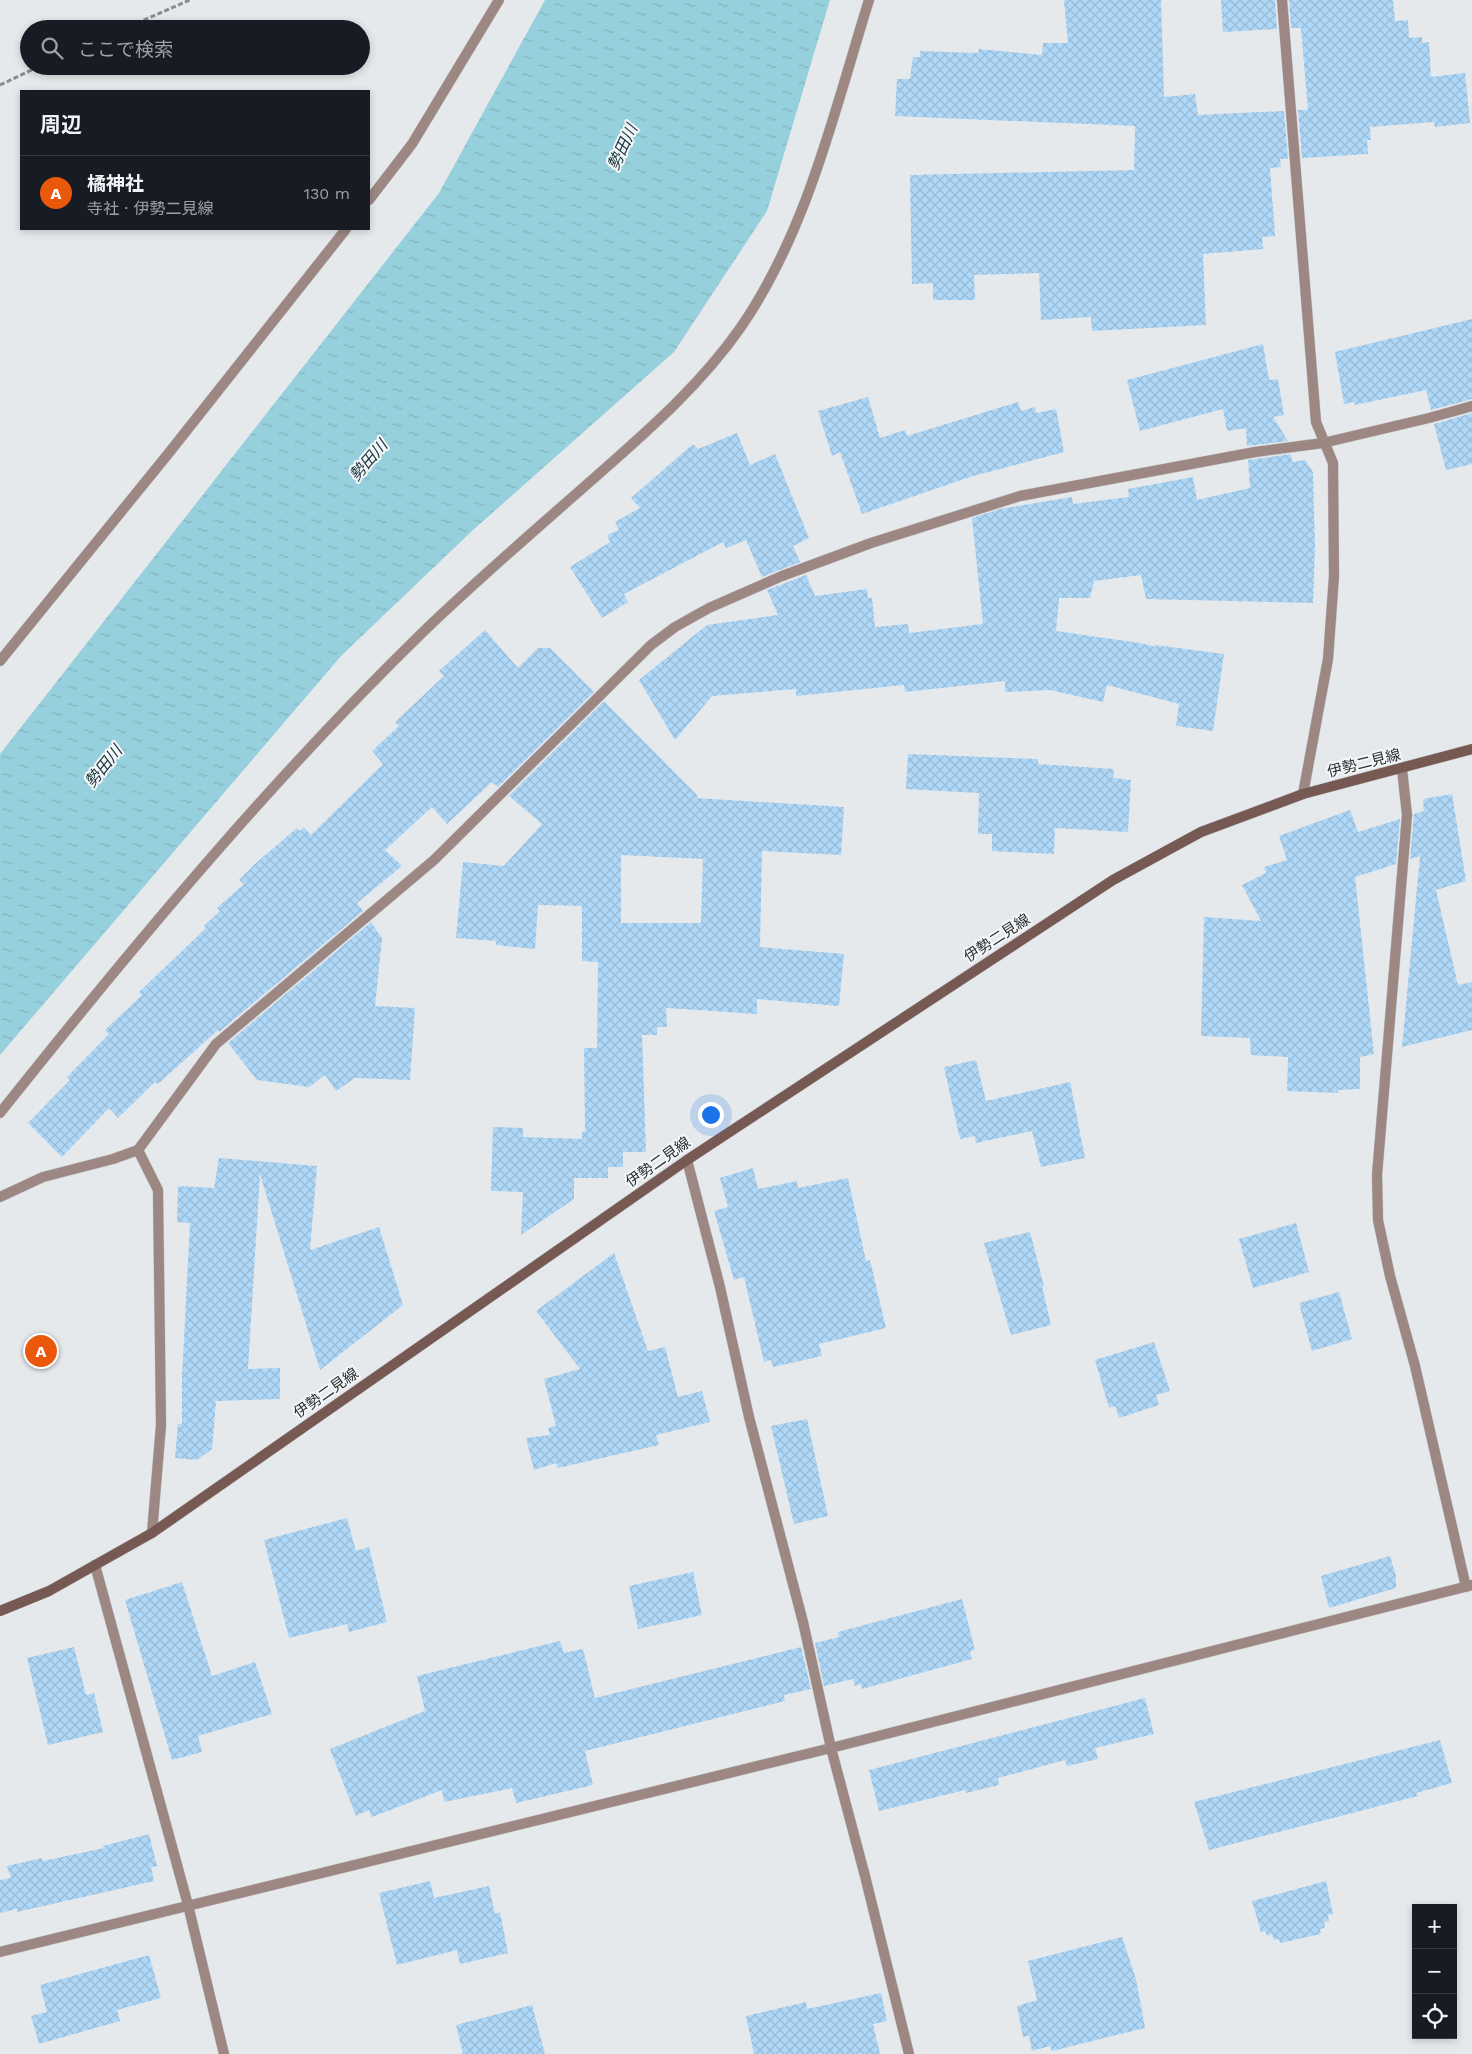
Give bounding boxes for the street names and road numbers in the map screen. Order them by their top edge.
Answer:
street label: 伊勢二見線 [1325,745,1403,781]
street label: 伊勢二見線 [961,910,1033,966]
street label: 伊勢二見線 [622,1133,694,1191]
street label: 伊勢二見線 [290,1364,362,1422]

